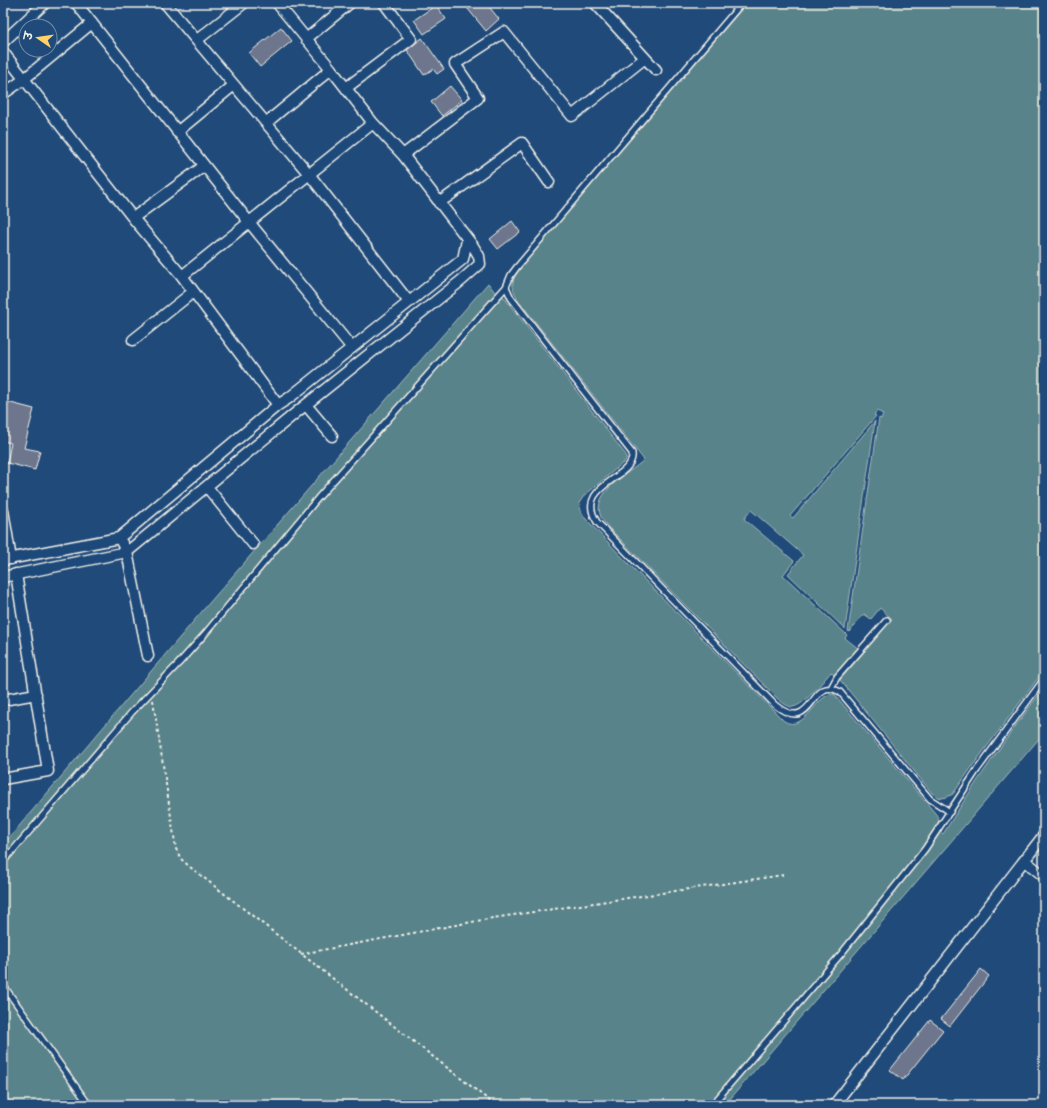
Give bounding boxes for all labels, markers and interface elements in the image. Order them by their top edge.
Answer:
north arrow [18,18,58,58]
text: उ [21,29,36,42]

